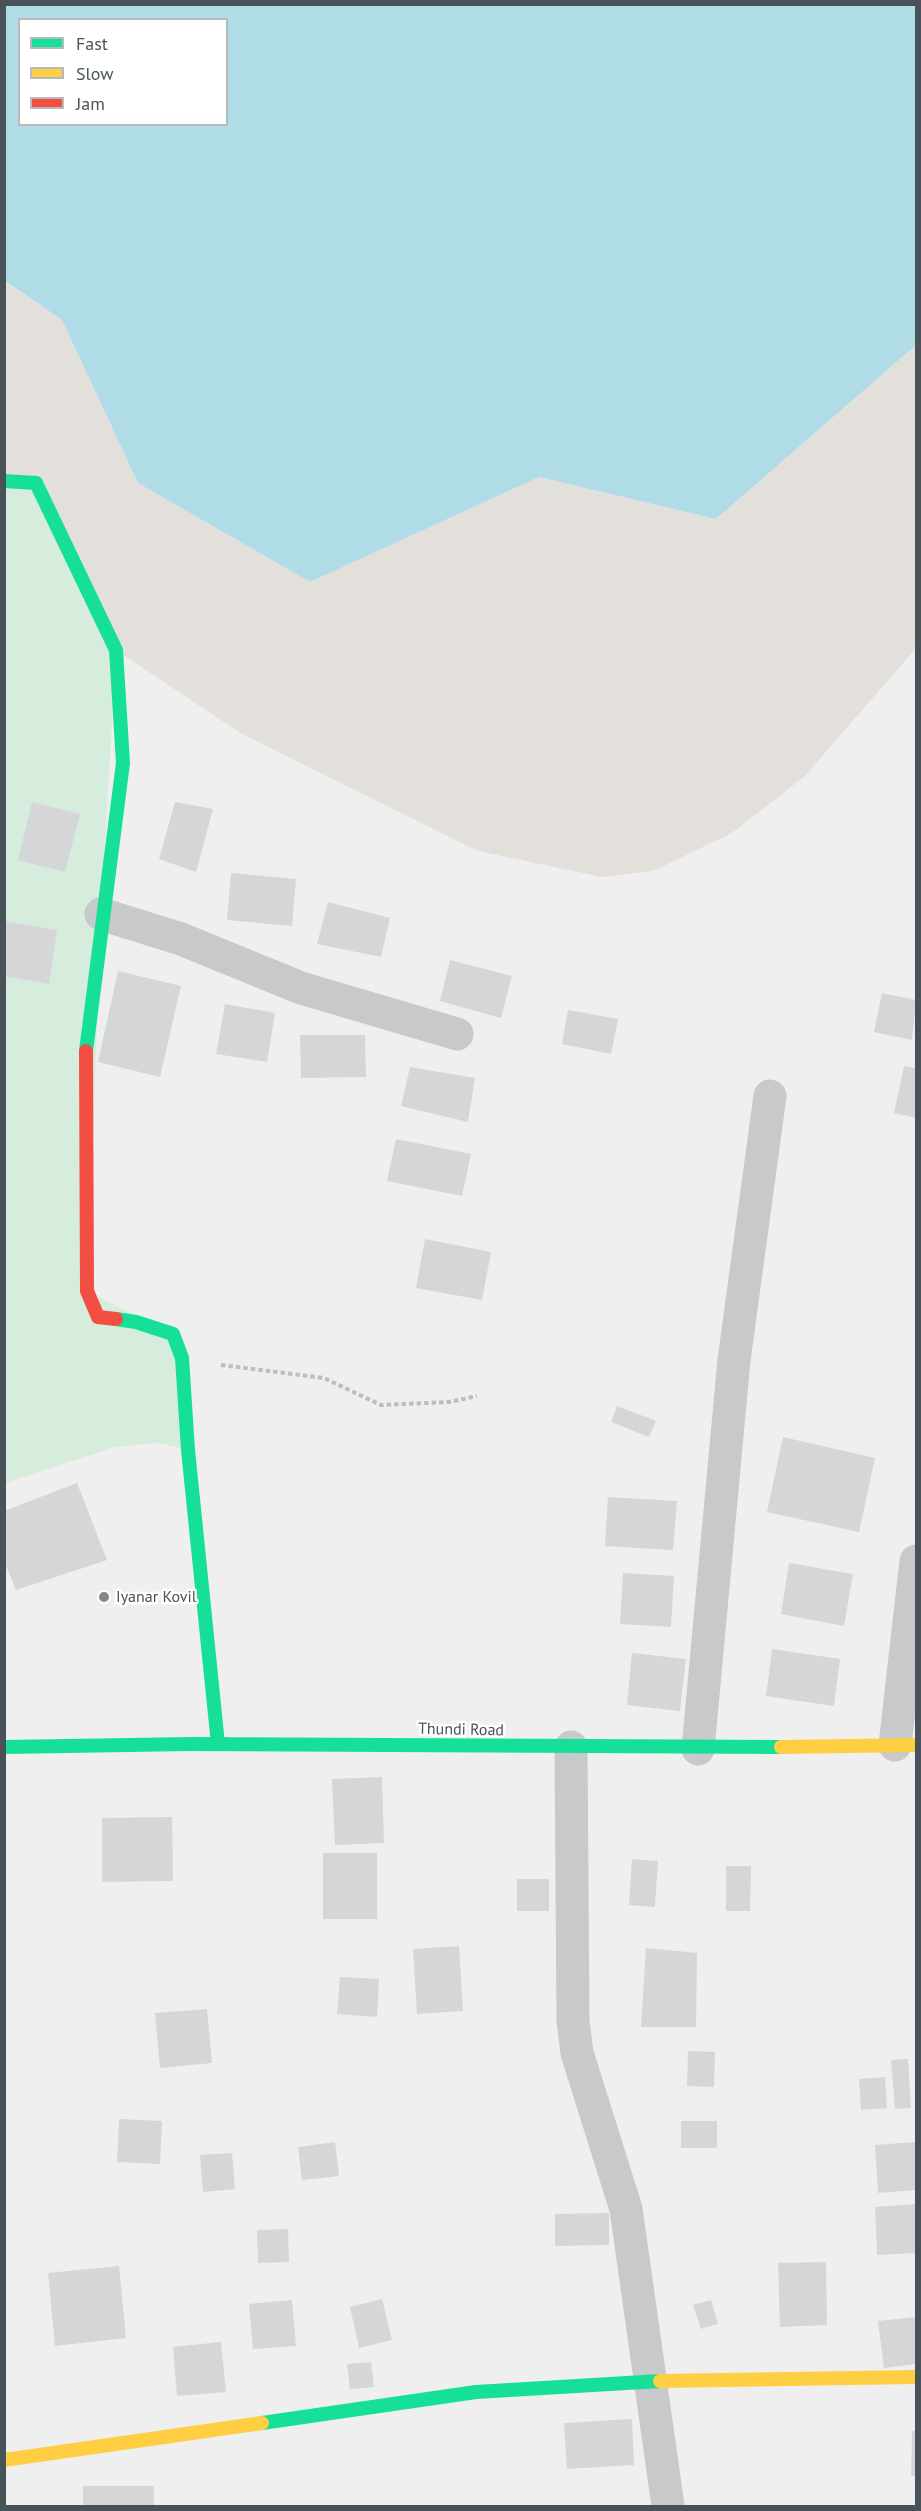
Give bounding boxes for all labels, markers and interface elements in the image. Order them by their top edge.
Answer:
legend [18,18,228,126]
text: Fast [76,32,108,55]
text: Slow [76,62,114,85]
text: Jam [76,92,105,115]
place label: Iyanar Kovil [116,1587,196,1607]
marker: Iyanar Kovil [97,1590,111,1604]
street label: Thundi Road [418,1720,504,1740]

